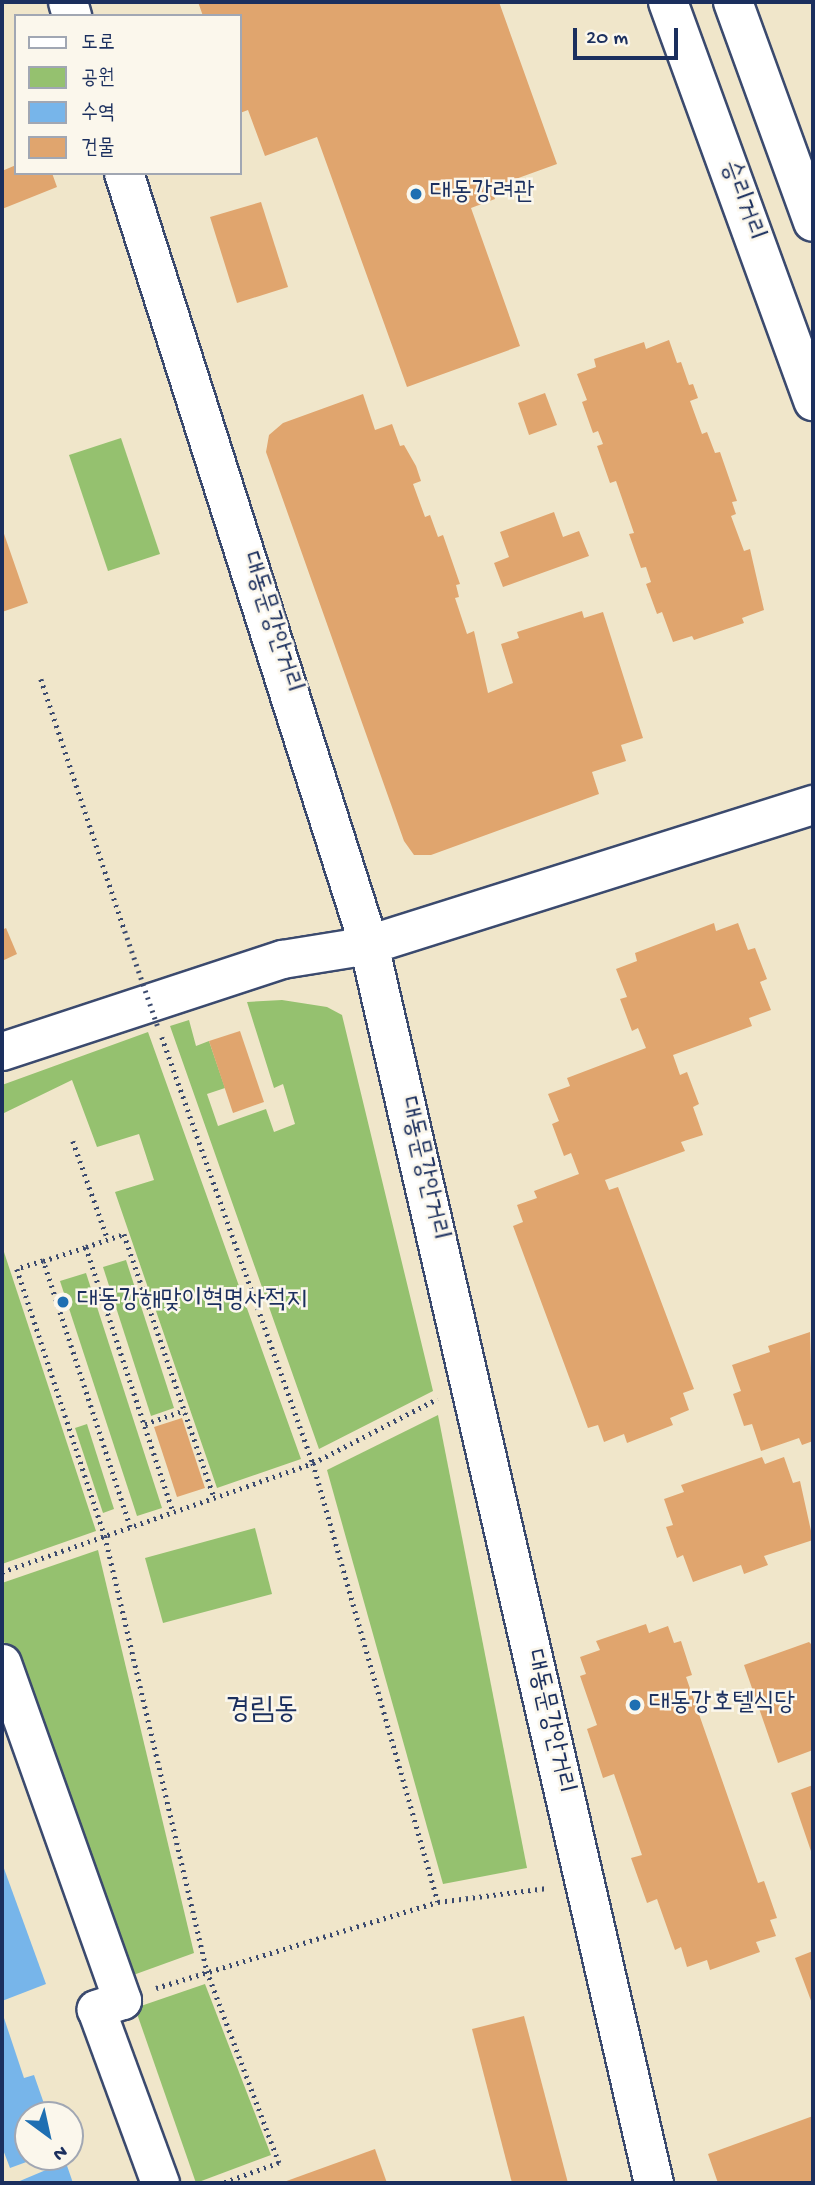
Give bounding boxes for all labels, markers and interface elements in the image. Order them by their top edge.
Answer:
legend [14,14,242,175]
scale bar [577,14,682,58]
text: 20 m [586,27,628,52]
text: 도로 [81,32,115,57]
text: 공원 [81,67,115,92]
text: 수역 [81,102,115,127]
text: 건물 [81,137,115,162]
street label: 승리거리 [712,156,770,246]
place label: 대동강려관 [430,178,535,210]
marker: 대동강려관 [408,186,424,202]
street label: 대동문강안거리 [233,549,307,697]
street label: 대동문강안거리 [390,1094,454,1244]
place label: 대동강해맞이혁명사적지 [77,1286,307,1318]
marker: 대동강해맞이혁명사적지 [55,1294,71,1310]
street label: 대동문강안거리 [516,1647,580,1797]
place label: 대동강호텔식당 [649,1689,795,1721]
district label: 경림동 [226,1694,298,1730]
marker: 대동강호텔식당 [627,1697,643,1713]
north arrow [14,2101,84,2171]
text: N [48,2139,71,2165]

